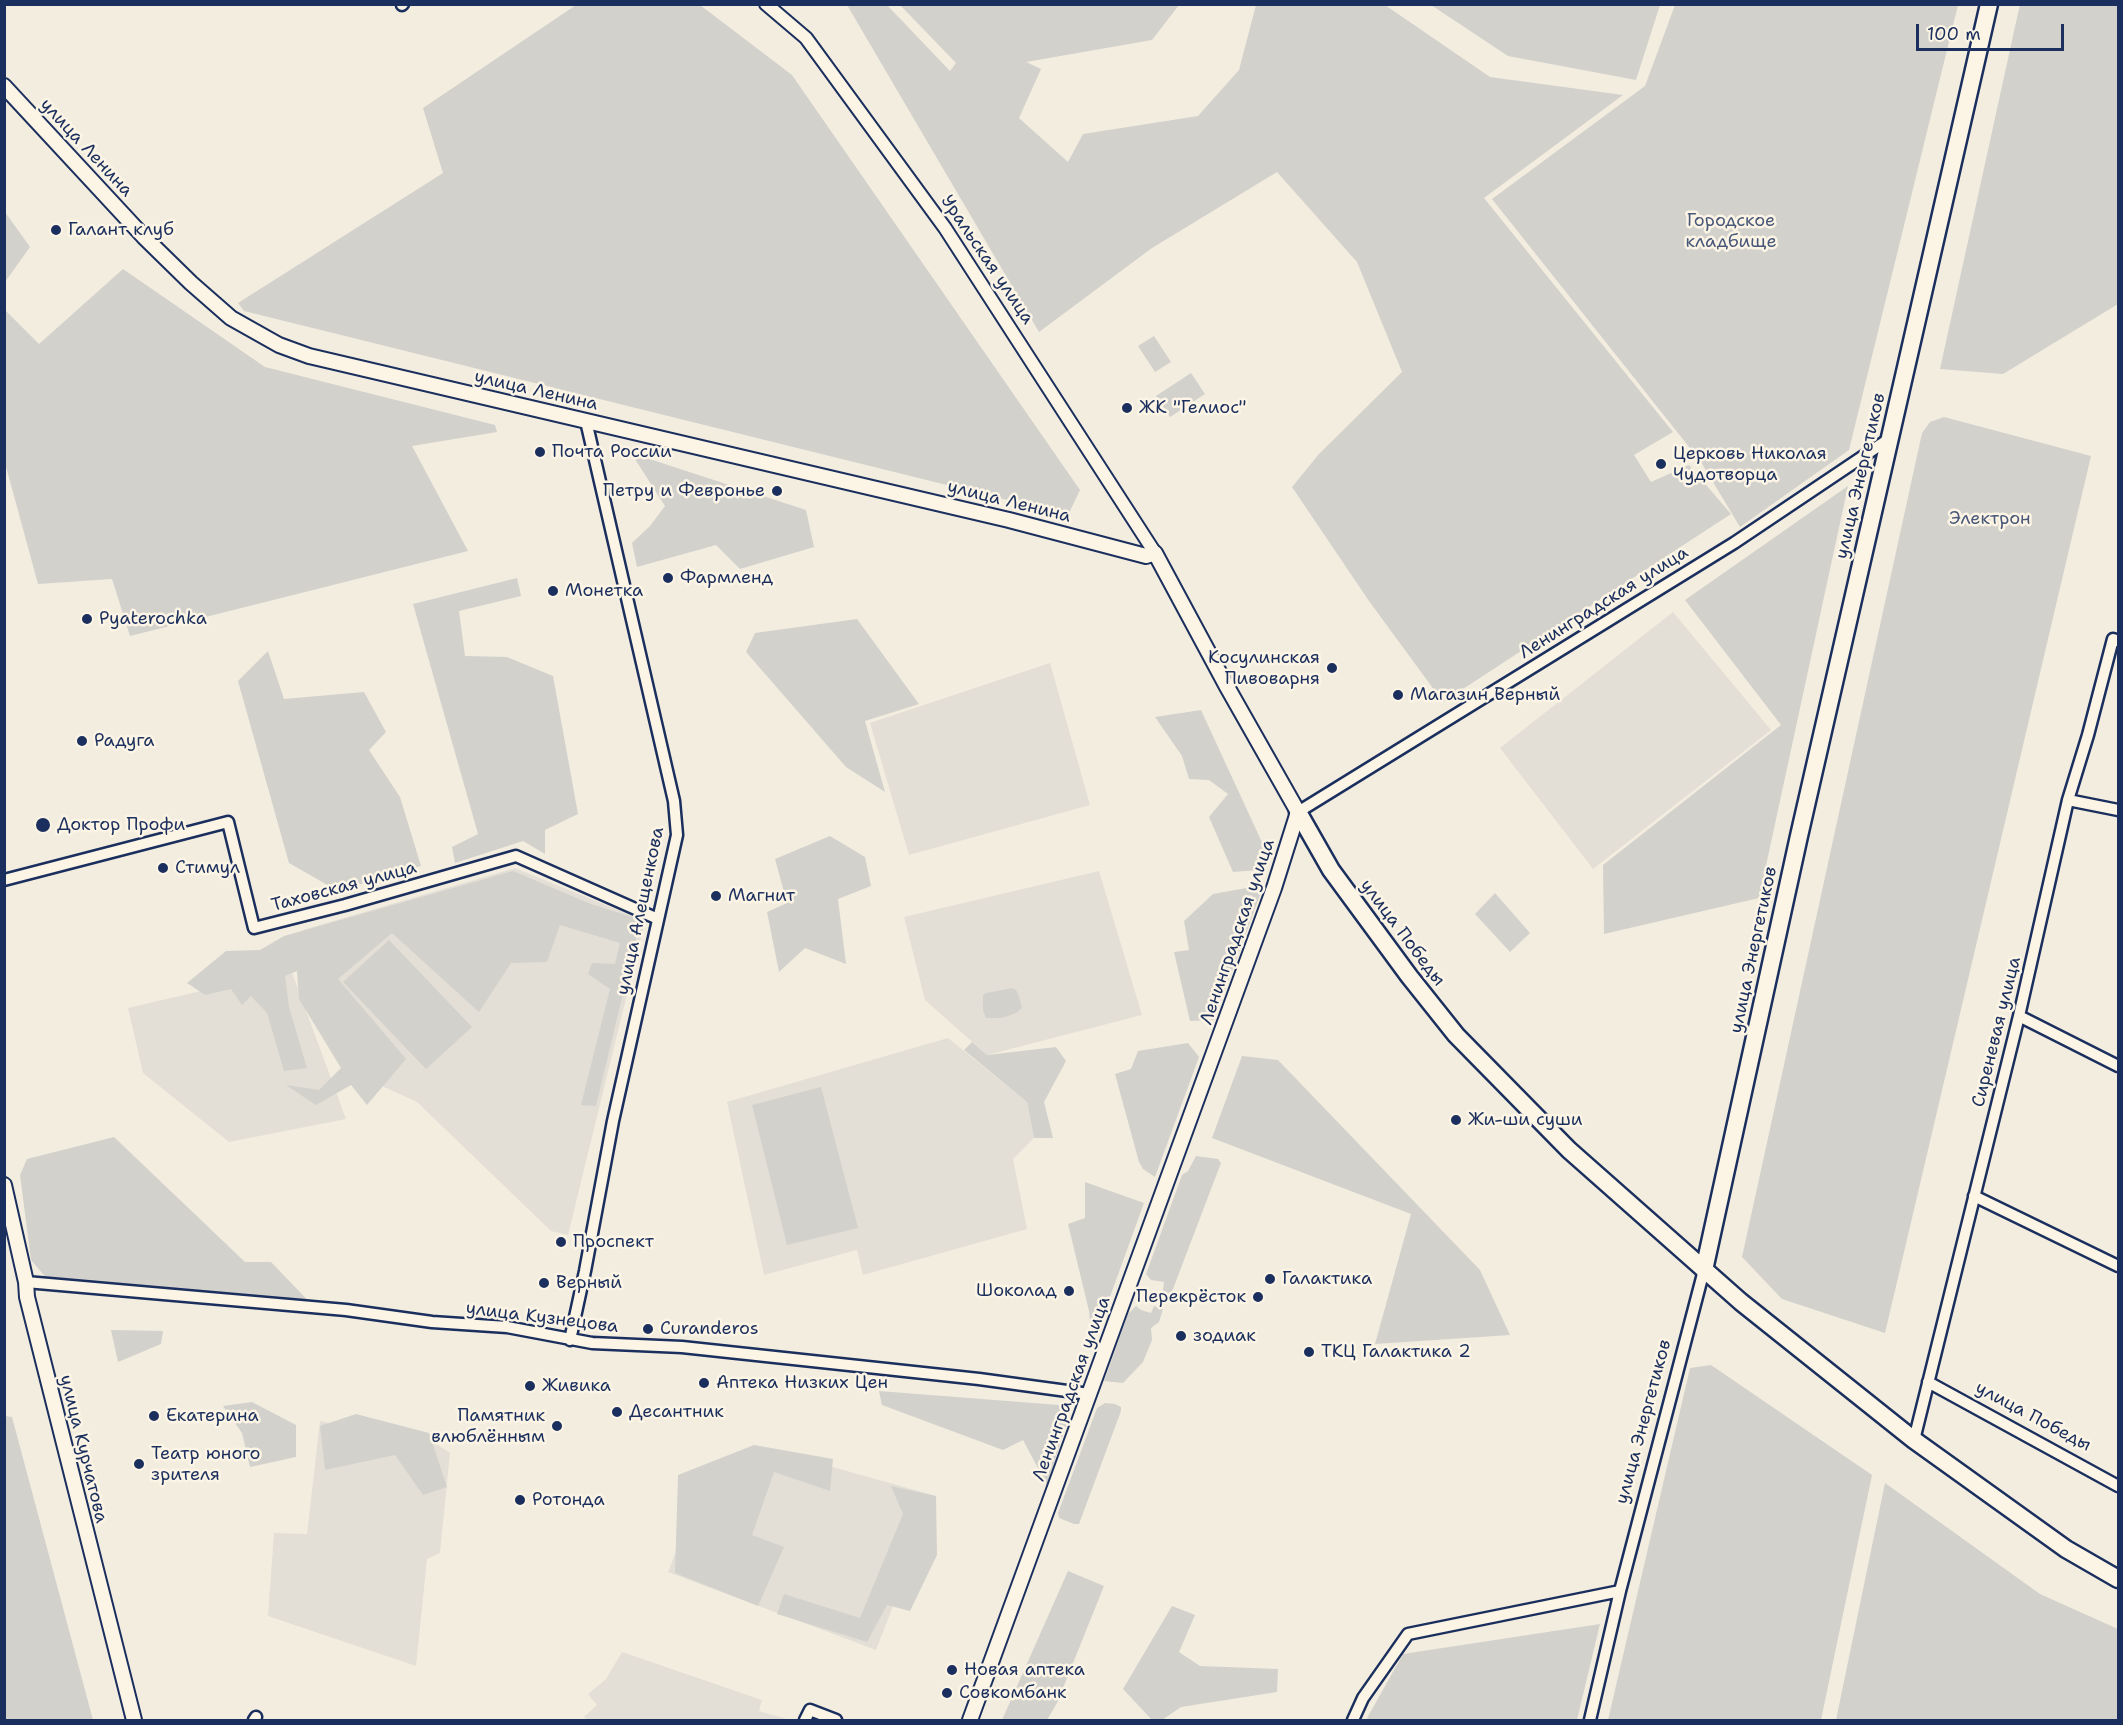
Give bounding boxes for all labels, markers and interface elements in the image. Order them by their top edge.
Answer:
scale bar [1919,12,2068,50]
text: 100 m [1927,22,1981,46]
street label: улица Ленина [35,94,137,202]
street label: Уральская улица [936,191,1038,329]
park label: Городское кладбище [1685,210,1777,252]
place label: Галант клуб [68,219,174,241]
marker: Галант клуб [49,223,63,237]
street label: улица Ленина [472,366,600,416]
street label: улица Энергетиков [1831,391,1891,561]
place label: ЖК "Гелиос" [1139,397,1247,419]
marker: ЖК "Гелиос" [1120,401,1134,415]
place label: Почта России [552,441,672,463]
place label: Церковь Николая Чудотворца [1673,443,1827,486]
marker: Почта России [533,445,547,459]
marker: Церковь Николая Чудотворца [1654,457,1668,471]
street label: улица Ленина [945,476,1073,528]
place label: Петру и Февронье [603,480,765,502]
marker: Петру и Февронье [770,484,784,498]
park label: Электрон [1949,508,2031,530]
street label: Ленинградская улица [1516,542,1692,664]
place label: Фармленд [680,567,773,589]
marker: Фармленд [661,571,675,585]
place label: Монетка [565,580,643,602]
marker: Монетка [546,584,560,598]
place label: Pyaterochka [99,608,207,630]
marker: Pyaterochka [80,612,94,626]
place label: Косулинская Пивоварня [1208,647,1320,690]
marker: Косулинская Пивоварня [1325,661,1339,675]
place label: Магазин Верный [1410,684,1560,706]
marker: Магазин Верный [1391,688,1405,702]
place label: Радуга [94,730,154,752]
marker: Радуга [75,734,89,748]
place label: Доктор Профи [57,814,185,836]
marker: Доктор Профи [34,816,52,834]
street label: улица Алещенкова [613,825,669,997]
street label: Ленинградская улица [1196,836,1280,1028]
place label: Стимул [175,857,240,879]
street label: Таховская улица [269,857,419,917]
marker: Стимул [156,861,170,875]
street label: улица Энергетиков [1726,865,1782,1035]
street label: улица Победы [1355,875,1449,991]
place label: Магнит [728,885,795,907]
marker: Магнит [709,889,723,903]
street label: Сиреневая улица [1968,955,2026,1109]
place label: Жи-ши суши [1468,1109,1582,1131]
marker: Жи-ши суши [1449,1113,1463,1127]
place label: Проспект [573,1231,654,1253]
marker: Проспект [554,1235,568,1249]
place label: Галактика [1282,1268,1372,1290]
place label: Верный [556,1272,622,1294]
marker: Галактика [1263,1272,1277,1286]
marker: Верный [537,1276,551,1290]
place label: Шоколад [976,1280,1057,1302]
marker: Шоколад [1062,1284,1076,1298]
place label: Перекрёсток [1136,1286,1246,1308]
marker: Перекрёсток [1251,1290,1265,1304]
street label: Ленинградская улица [1028,1294,1116,1484]
street label: улица Кузнецова [464,1298,620,1338]
place label: Curanderos [660,1318,759,1340]
marker: Curanderos [641,1322,655,1336]
place label: зодиак [1193,1325,1256,1347]
marker: зодиак [1174,1329,1188,1343]
street label: улица Энергетиков [1612,1337,1676,1507]
place label: ТКЦ Галактика 2 [1321,1341,1471,1363]
marker: ТКЦ Галактика 2 [1302,1345,1316,1359]
place label: Аптека Низких Цен [716,1372,888,1394]
street label: улица Курчатова [54,1373,112,1525]
place label: Живика [542,1375,611,1397]
marker: Аптека Низких Цен [697,1376,711,1390]
street label: улица Победы [1971,1377,2095,1457]
marker: Живика [523,1379,537,1393]
place label: Десантник [629,1401,724,1423]
place label: Екатерина [166,1405,259,1427]
place label: Памятник влюблённым [431,1405,545,1448]
marker: Десантник [610,1405,624,1419]
marker: Екатерина [147,1409,161,1423]
marker: Памятник влюблённым [550,1419,564,1433]
place label: Театр юного зрителя [151,1443,260,1486]
marker: Театр юного зрителя [132,1457,146,1471]
place label: Ротонда [532,1489,605,1511]
marker: Ротонда [513,1493,527,1507]
place label: Новая аптека [964,1659,1085,1681]
marker: Новая аптека [945,1663,959,1677]
place label: Совкомбанк [959,1682,1067,1704]
marker: Совкомбанк [940,1686,954,1700]

